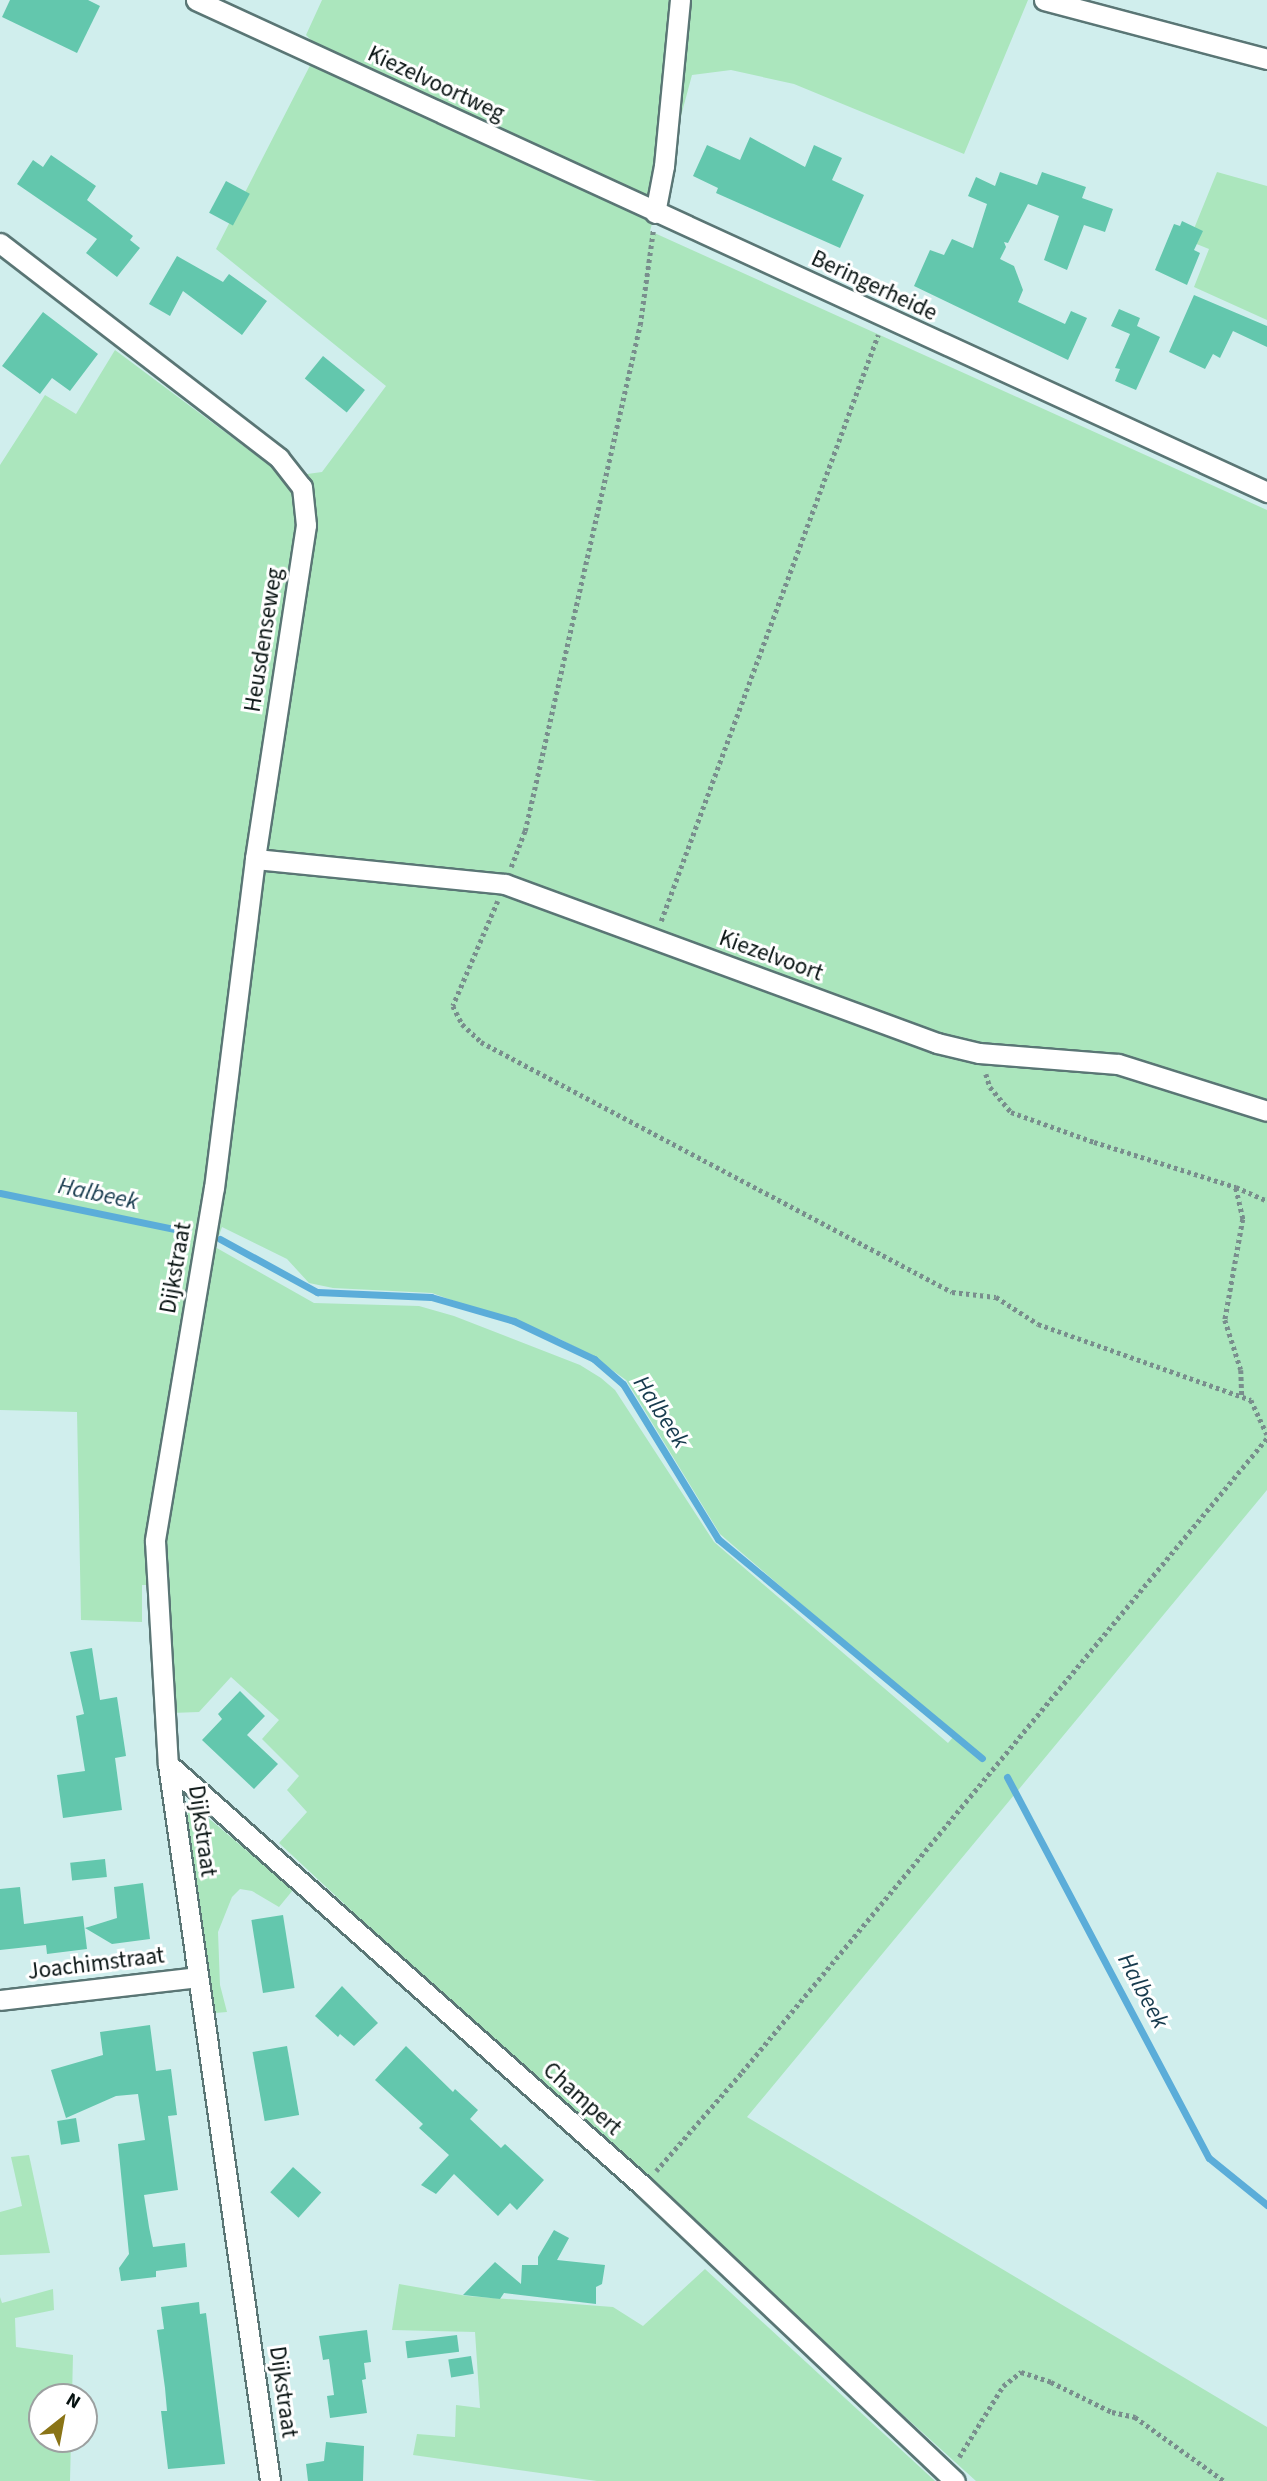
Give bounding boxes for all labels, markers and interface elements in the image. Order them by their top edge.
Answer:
street label: Kiezelvoortweg [363,40,509,128]
street label: Beringerheide [807,245,941,327]
street label: Heusdenseweg [239,566,289,714]
street label: Kiezelvoort [715,924,827,988]
water label: Halbeek [55,1171,141,1217]
street label: Dijkstraat [154,1220,198,1316]
water label: Halbeek [627,1370,695,1454]
street label: Dijkstraat [182,1784,222,1878]
street label: Joachimstraat [26,1942,166,1986]
water label: Halbeek [1111,1948,1175,2034]
street label: Champert [537,2057,627,2141]
street label: Dijkstraat [263,2345,303,2439]
north arrow [28,2383,98,2453]
text: N [61,2386,85,2416]

